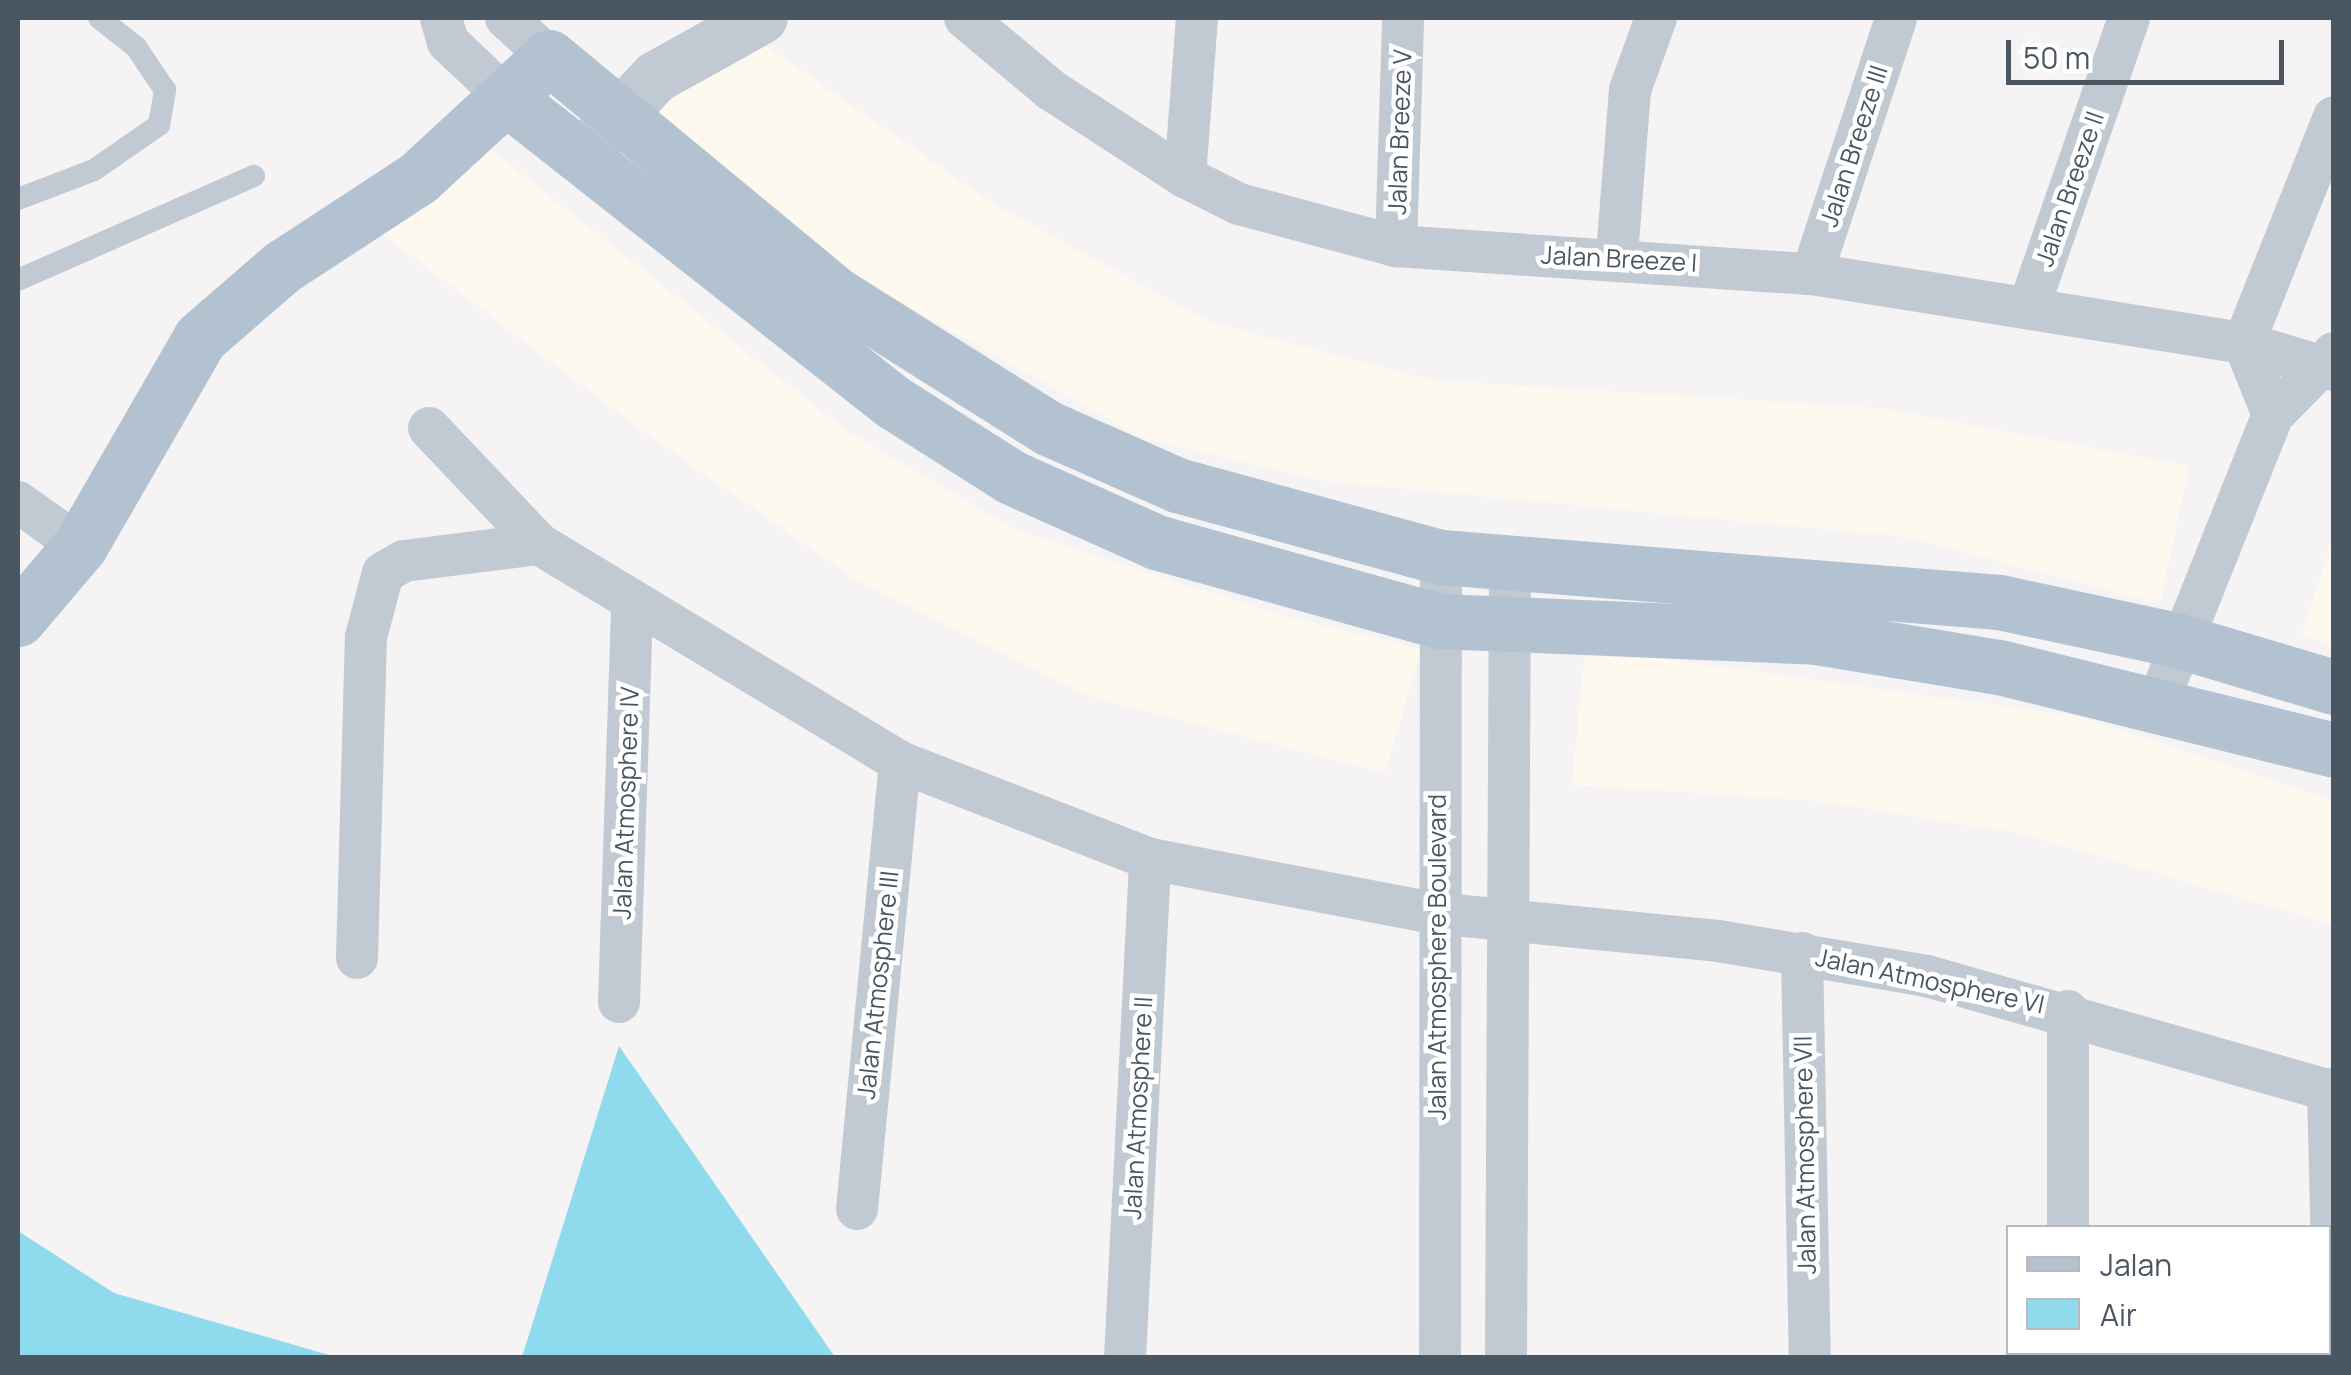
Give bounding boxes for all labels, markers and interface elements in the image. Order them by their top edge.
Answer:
scale bar [2011,20,2288,82]
text: 50 m [2023,37,2090,78]
street label: Jalan Breeze V [1382,49,1418,215]
street label: Jalan Breeze III [1814,62,1894,230]
street label: Jalan Breeze II [2029,108,2111,270]
street label: Jalan Breeze I [1540,240,1698,278]
street label: Jalan Atmosphere IV [607,686,645,920]
street label: Jalan Atmosphere Boulevard [1422,794,1452,1120]
street label: Jalan Atmosphere III [851,869,905,1101]
street label: Jalan Atmosphere VI [1813,942,2047,1020]
street label: Jalan Atmosphere II [1117,996,1159,1220]
street label: Jalan Atmosphere VII [1788,1035,1822,1275]
legend [2006,1225,2331,1355]
text: Jalan [2100,1244,2172,1285]
text: Air [2100,1294,2137,1335]

